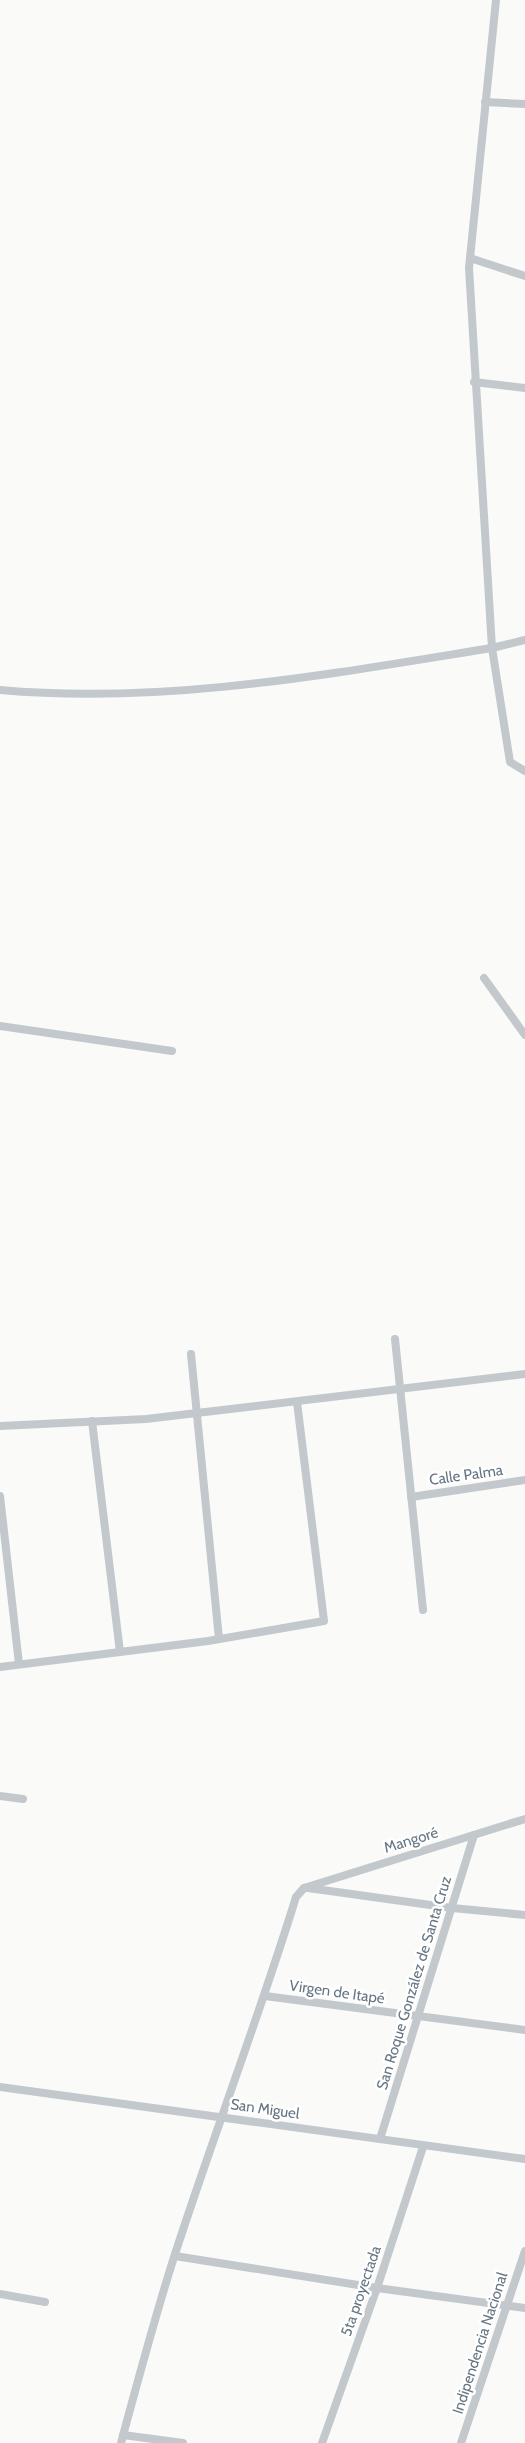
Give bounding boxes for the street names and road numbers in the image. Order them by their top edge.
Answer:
street label: Calle Palma [428,1461,505,1489]
street label: Mangoré [382,1823,441,1857]
street label: San Roque González de Santa Cruz [373,1874,455,2092]
street label: Virgen de Itapé [288,1976,386,2008]
street label: San Miguel [229,2095,301,2123]
street label: 5ta proyectada [337,2243,385,2339]
street label: Indipendencia Nacional [449,2269,512,2416]

